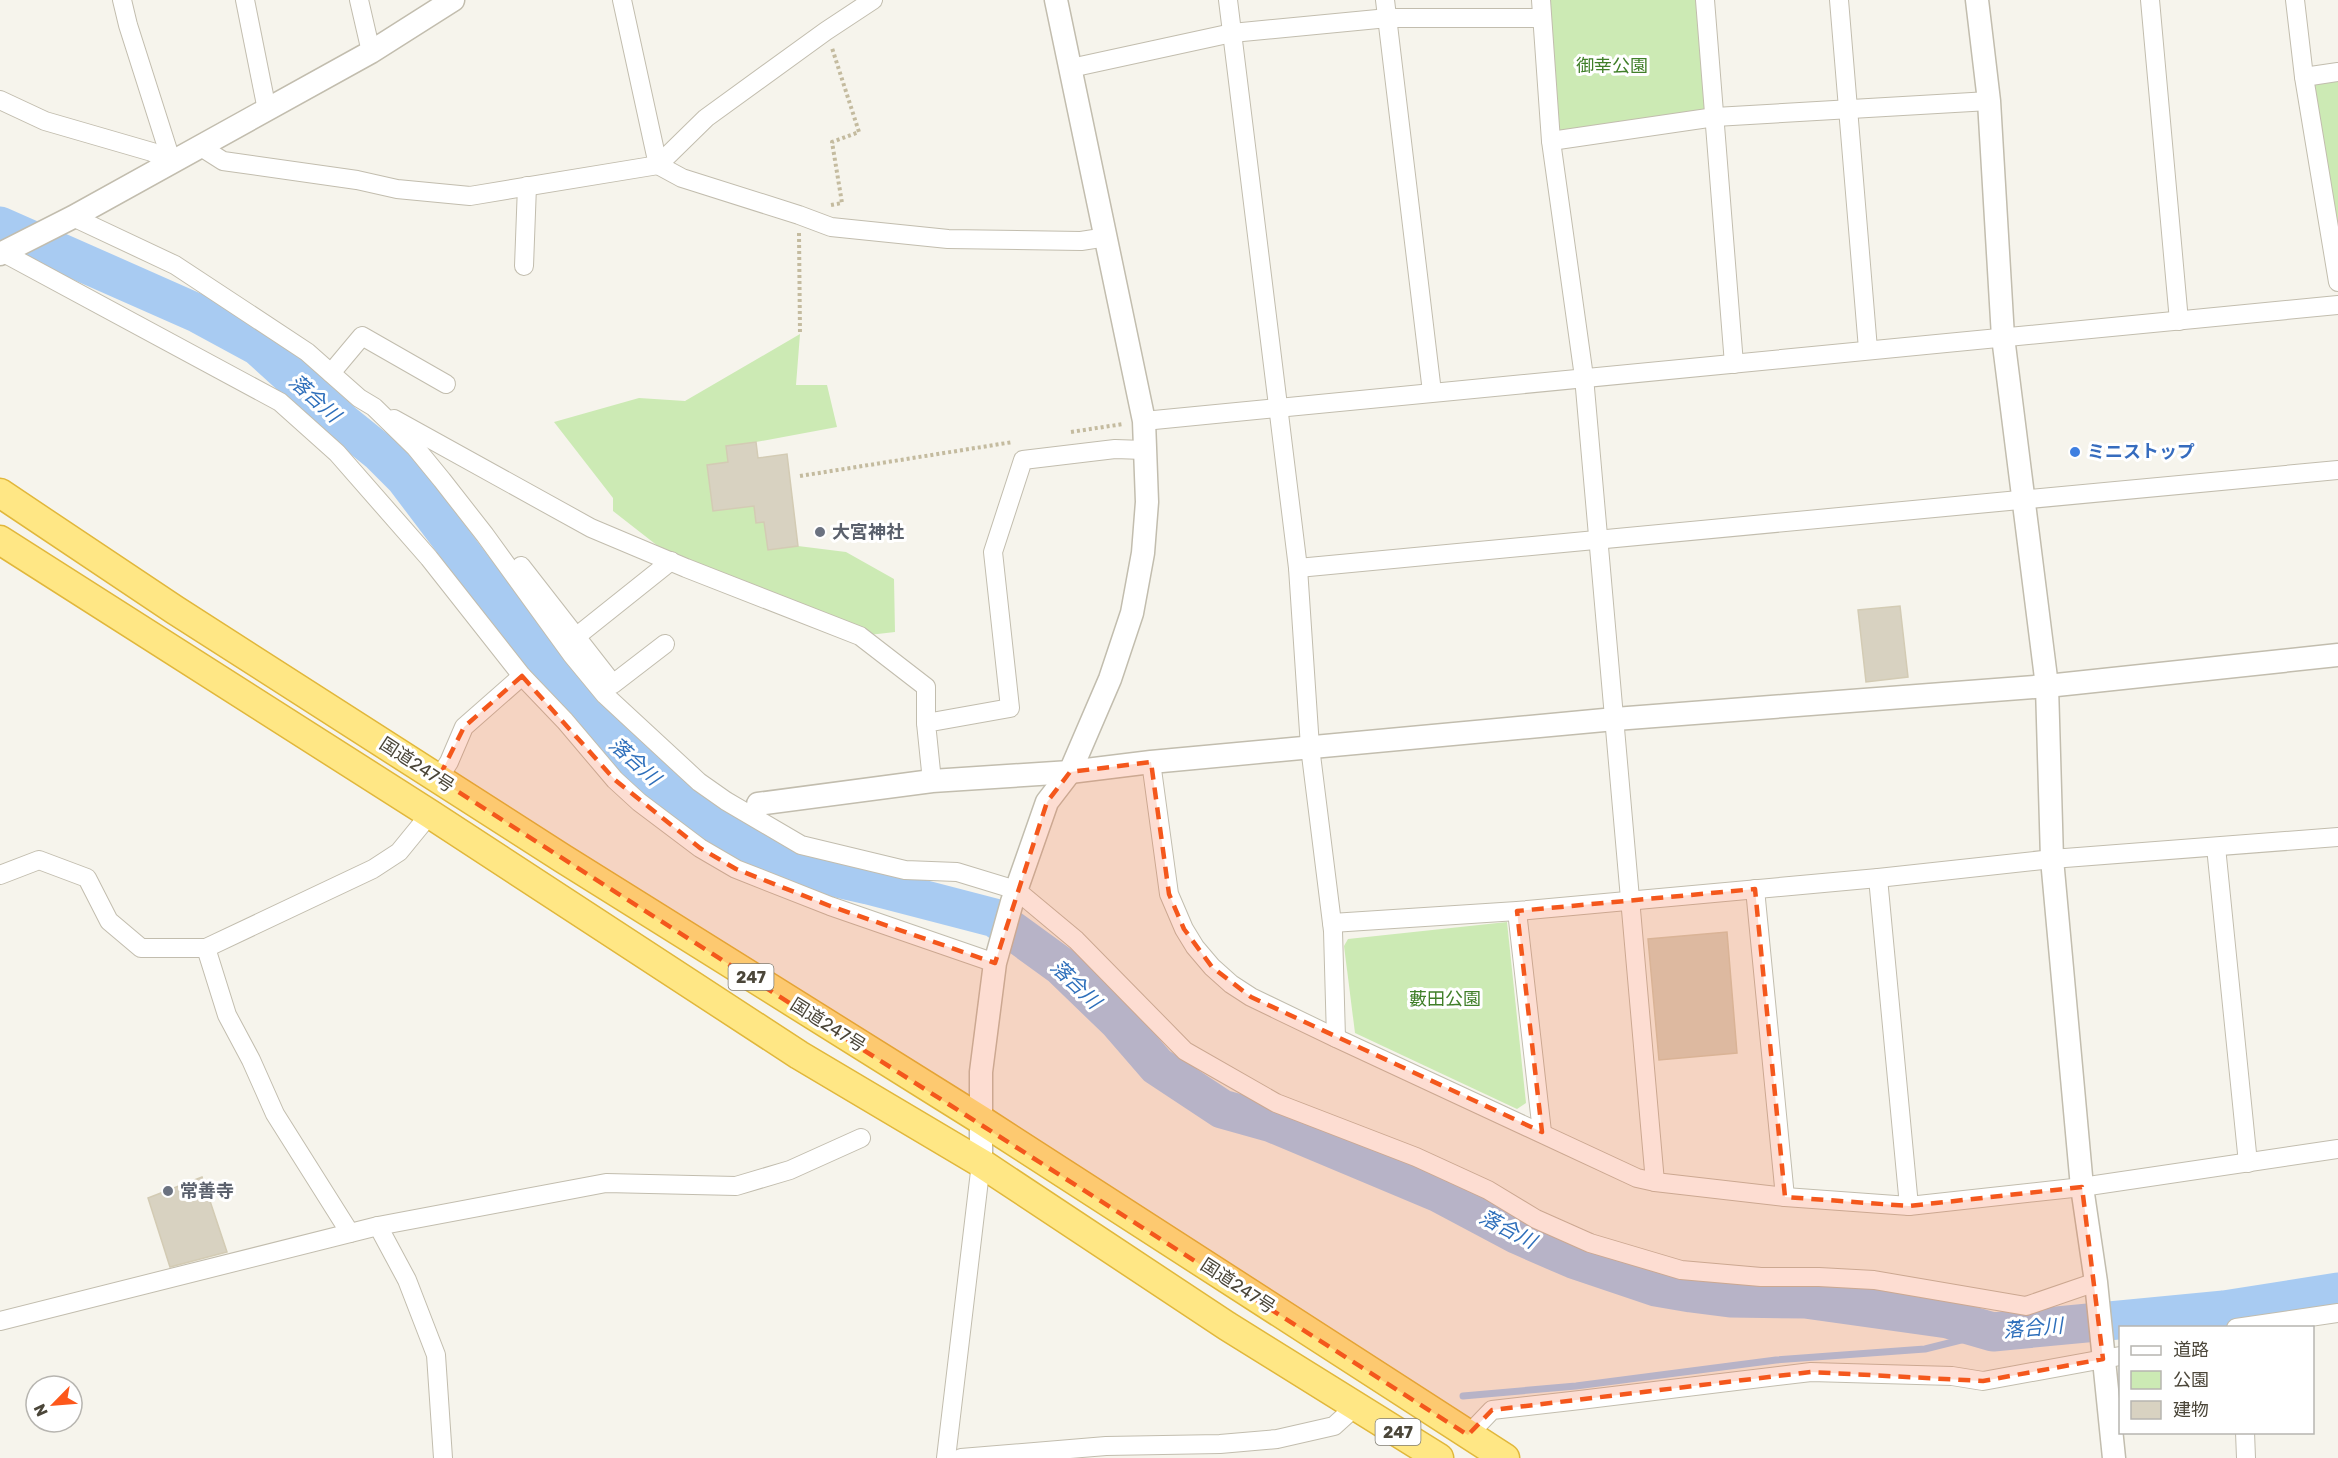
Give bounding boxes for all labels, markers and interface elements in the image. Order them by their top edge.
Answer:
park label: 御幸公園 [1576,55,1648,77]
water label: 落合川 [285,369,347,428]
place label: ミニストップ [2087,441,2195,463]
marker: ミニストップ [2068,445,2082,459]
place label: 大宮神社 [832,521,904,543]
marker: 大宮神社 [813,525,827,539]
water label: 落合川 [605,732,667,791]
street label: 国道247号 [376,733,458,797]
water label: 落合川 [1046,955,1107,1015]
road number: 247 [728,964,774,990]
park label: 藪田公園 [1409,988,1481,1010]
street label: 国道247号 [786,993,870,1057]
place label: 常善寺 [180,1180,234,1202]
marker: 常善寺 [161,1184,175,1198]
water label: 落合川 [1476,1205,1542,1254]
street label: 国道247号 [1197,1254,1279,1318]
water label: 落合川 [2002,1313,2066,1343]
legend [2119,1326,2314,1434]
text: 道路 [2173,1339,2209,1361]
text: 公園 [2173,1369,2209,1391]
north arrow [24,1374,84,1434]
text: 建物 [2173,1399,2209,1421]
text: N [30,1401,52,1419]
road number: 247 [1376,1419,1420,1445]

